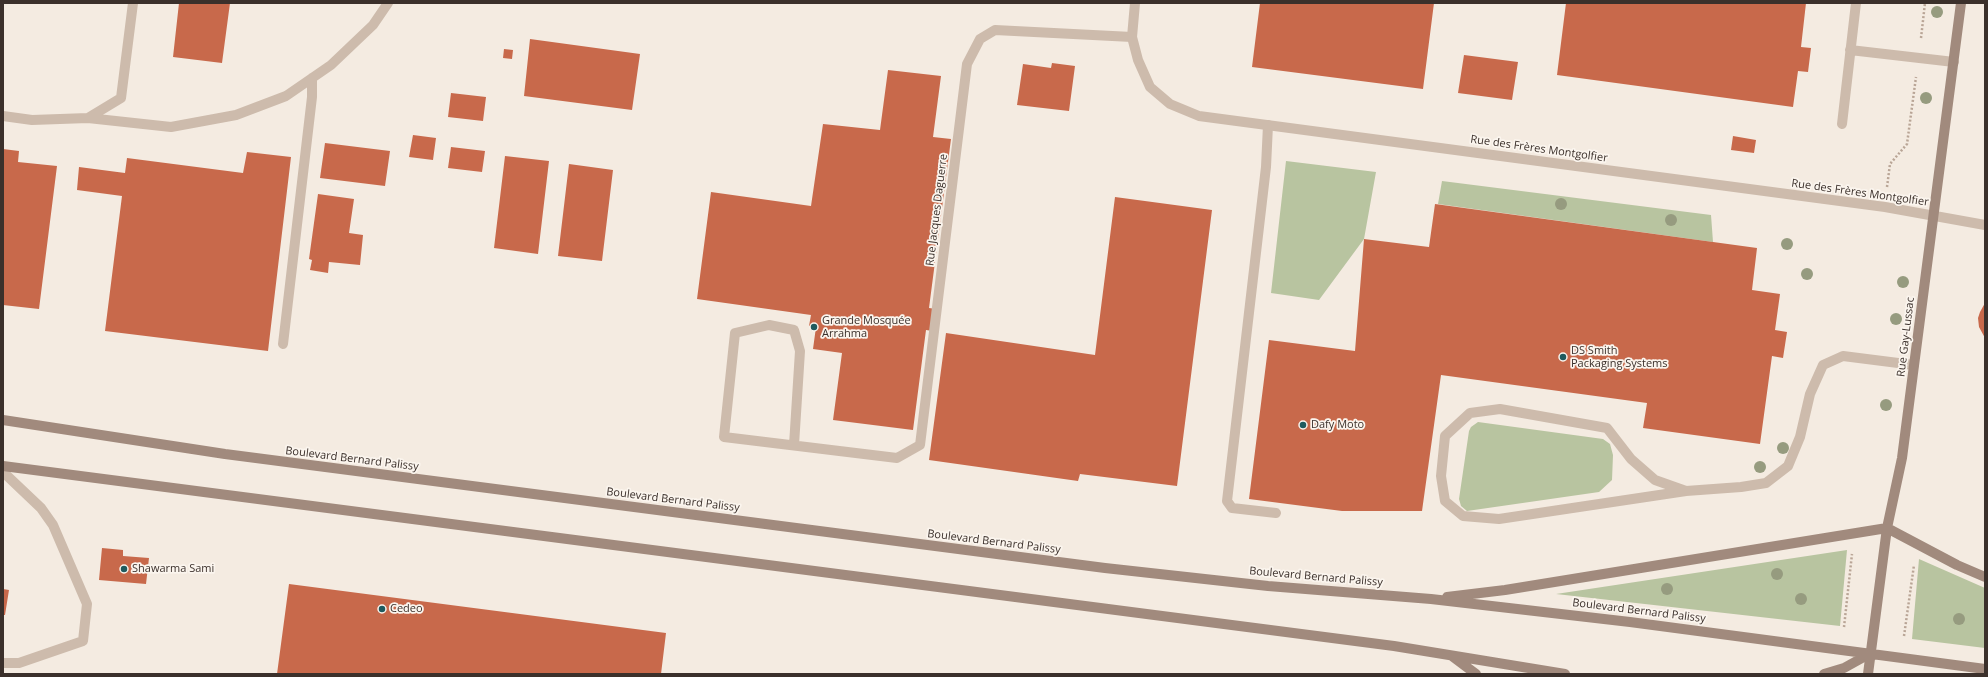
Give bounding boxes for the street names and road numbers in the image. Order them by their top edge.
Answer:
street label: Rue des Frères Montgolfier [1470,133,1608,165]
street label: Rue Jacques Daguerre [924,153,950,267]
street label: Rue des Frères Montgolfier [1791,177,1929,209]
street label: Rue Gay-Lussac [1895,296,1917,378]
street label: Boulevard Bernard Palissy [285,444,419,474]
street label: Boulevard Bernard Palissy [606,485,740,515]
street label: Boulevard Bernard Palissy [927,527,1061,557]
street label: Boulevard Bernard Palissy [1249,565,1383,589]
street label: Boulevard Bernard Palissy [1572,596,1706,626]

